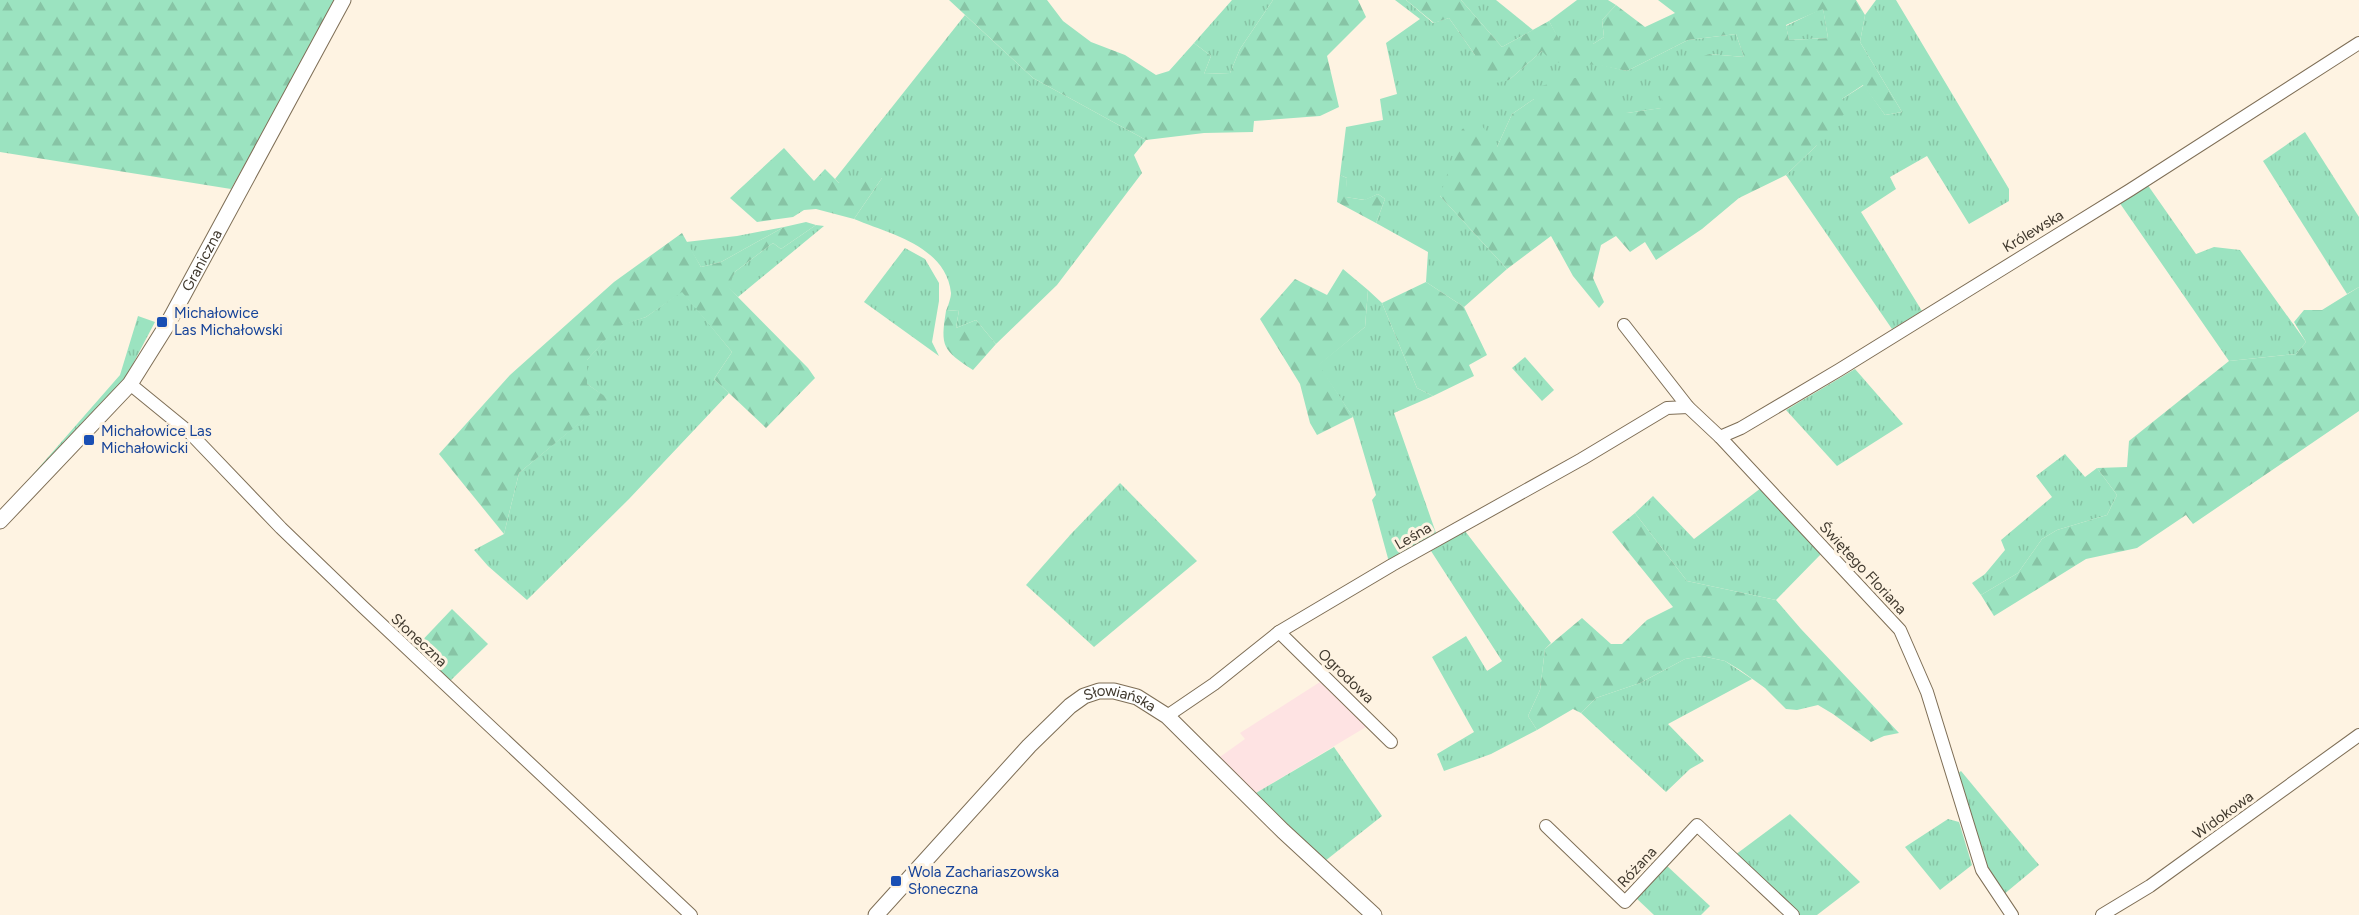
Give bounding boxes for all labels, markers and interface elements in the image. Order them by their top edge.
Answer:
street label: Królewska [1999,206,2067,256]
street label: Graniczna [178,226,226,294]
place label: Michałowice Las Michałowski [174,304,283,339]
marker: Michałowice Las Michałowski [155,315,169,329]
place label: Michałowice Las Michałowicki [101,422,212,457]
marker: Michałowice Las Michałowicki [82,433,96,447]
street label: Leśna [1392,518,1434,554]
street label: Świętego Floriana [1815,518,1911,618]
street label: Słoneczna [387,609,451,671]
street label: Ogrodowa [1314,645,1378,707]
street label: Słowiańska [1081,682,1159,716]
street label: Widokowa [2189,787,2257,843]
street label: Różana [1614,843,1660,891]
place label: Wola Zachariaszowska Słoneczna [908,863,1059,898]
marker: Wola Zachariaszowska Słoneczna [889,874,903,888]

